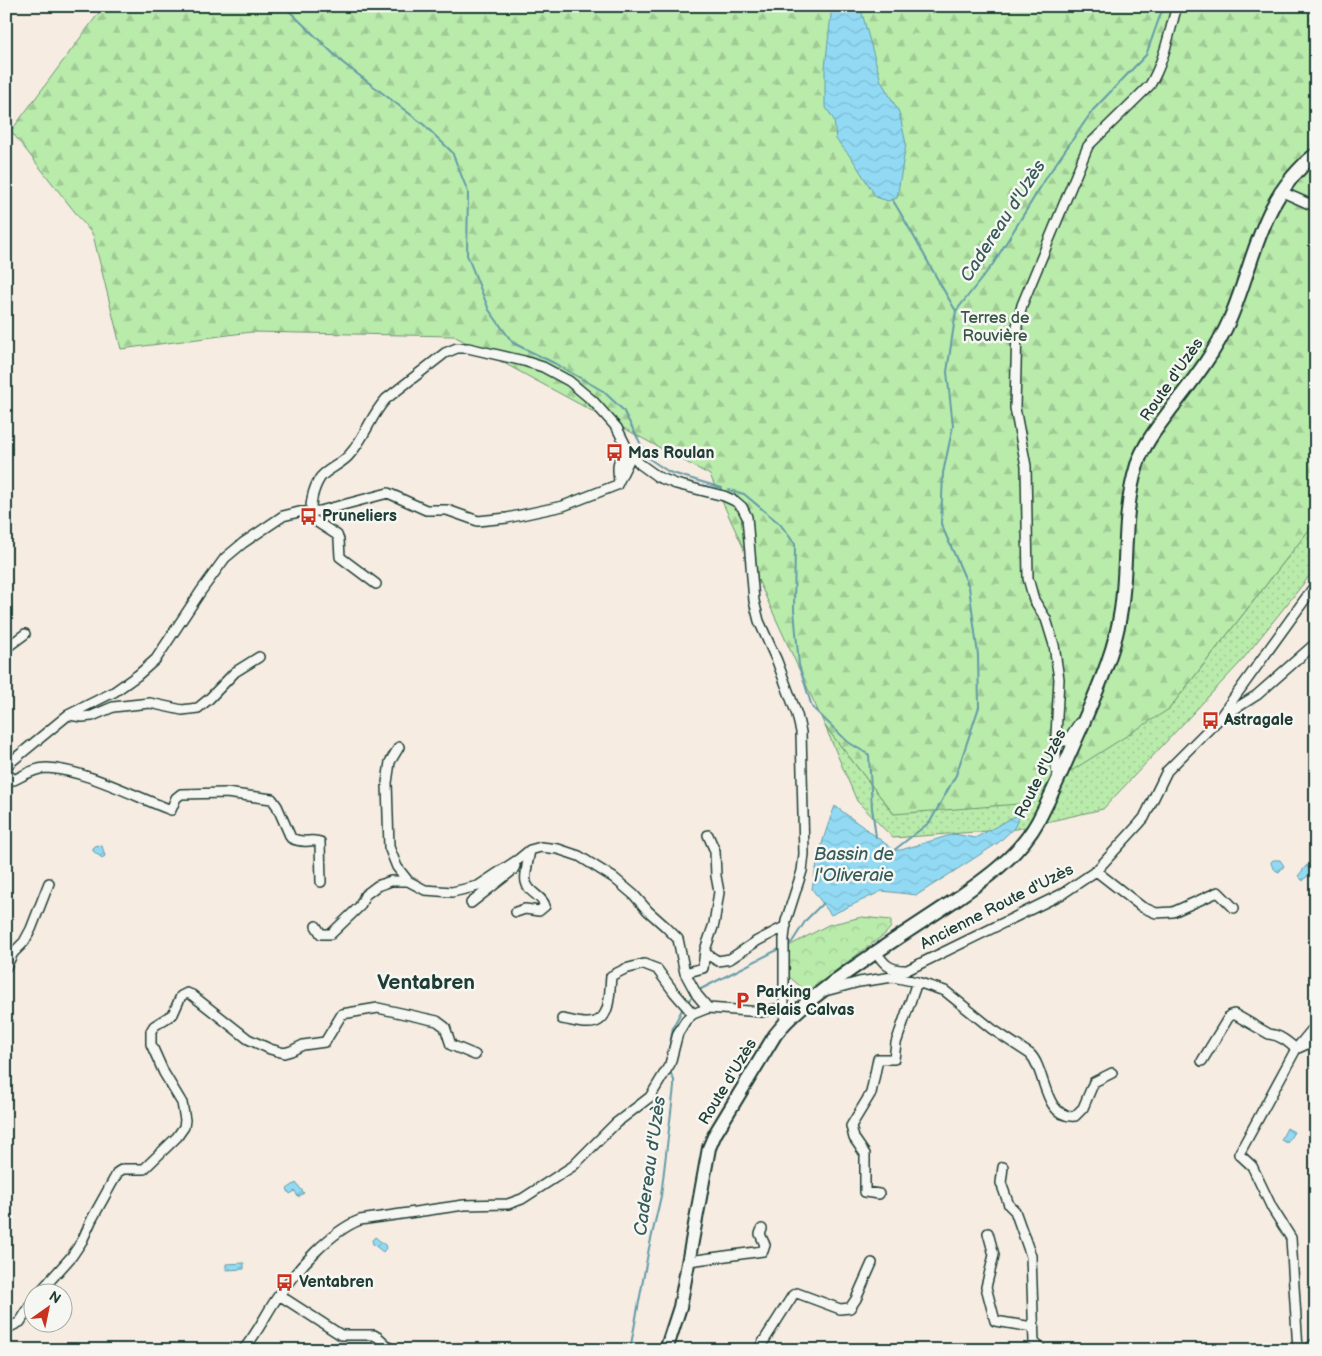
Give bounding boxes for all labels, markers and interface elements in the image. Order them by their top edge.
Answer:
water label: Cadereau d'Uzès [956,156,1050,286]
park label: Terres de Rouvière [960,309,1030,346]
street label: Route d'Uzès [1136,335,1208,425]
bus stop icon: Mas Roulan [604,443,624,463]
place label: Mas Roulan [628,444,714,463]
bus stop icon: Pruneliers [298,506,318,526]
place label: Pruneliers [322,507,397,526]
bus stop icon: Astragale [1200,710,1220,730]
place label: Astragale [1223,711,1293,730]
street label: Route d'Uzès [1011,726,1071,822]
water label: Bassin de l'Oliveraie [814,844,894,886]
street label: Ancienne Route d'Uzès [917,860,1077,954]
district label: Ventabren [377,970,475,995]
place label: Parking Relais Calvas [756,983,855,1020]
parking icon: Parking Relais Calvas [732,991,752,1011]
street label: Route d'Uzès [695,1036,761,1128]
water label: Cadereau d'Uzès [630,1095,670,1237]
bus stop icon: Ventabren [275,1272,295,1292]
place label: Ventabren [299,1273,374,1292]
north arrow [22,1284,72,1334]
text: N [46,1288,64,1308]

